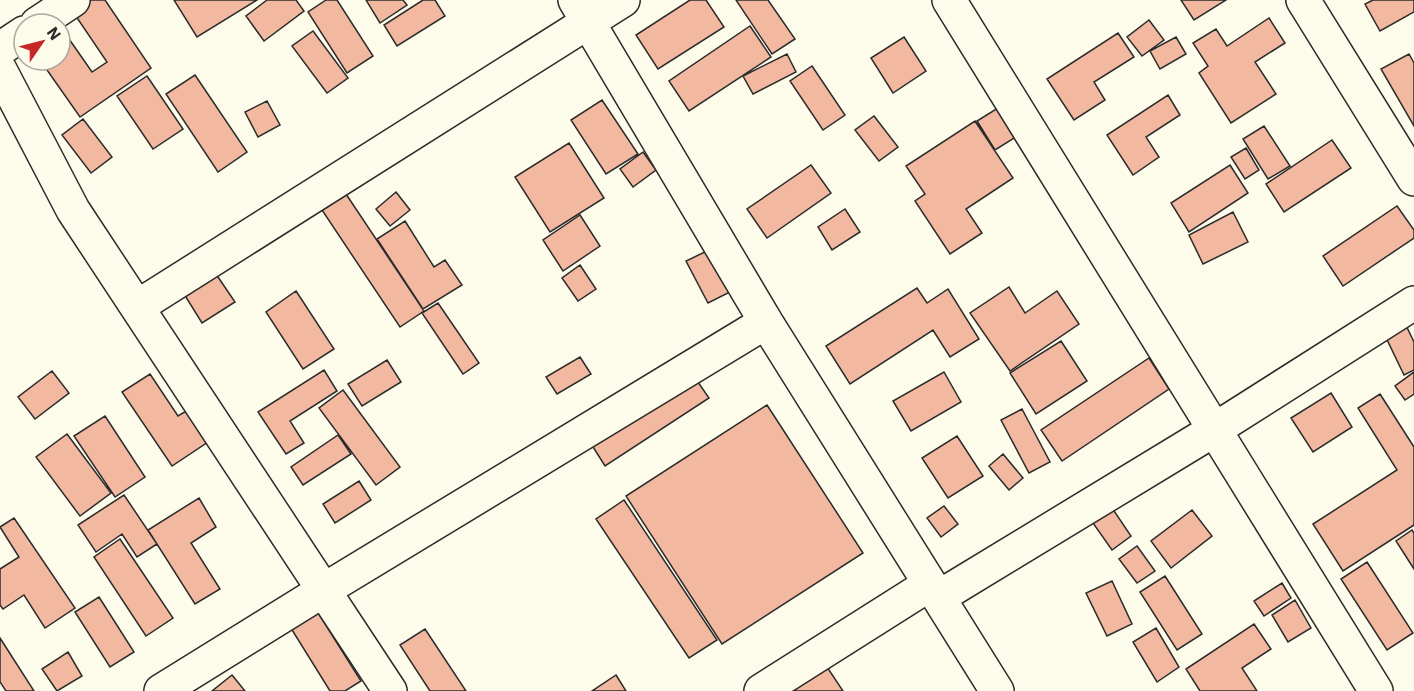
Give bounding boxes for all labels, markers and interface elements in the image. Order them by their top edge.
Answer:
north arrow [12,12,72,72]
text: N [43,23,66,44]

